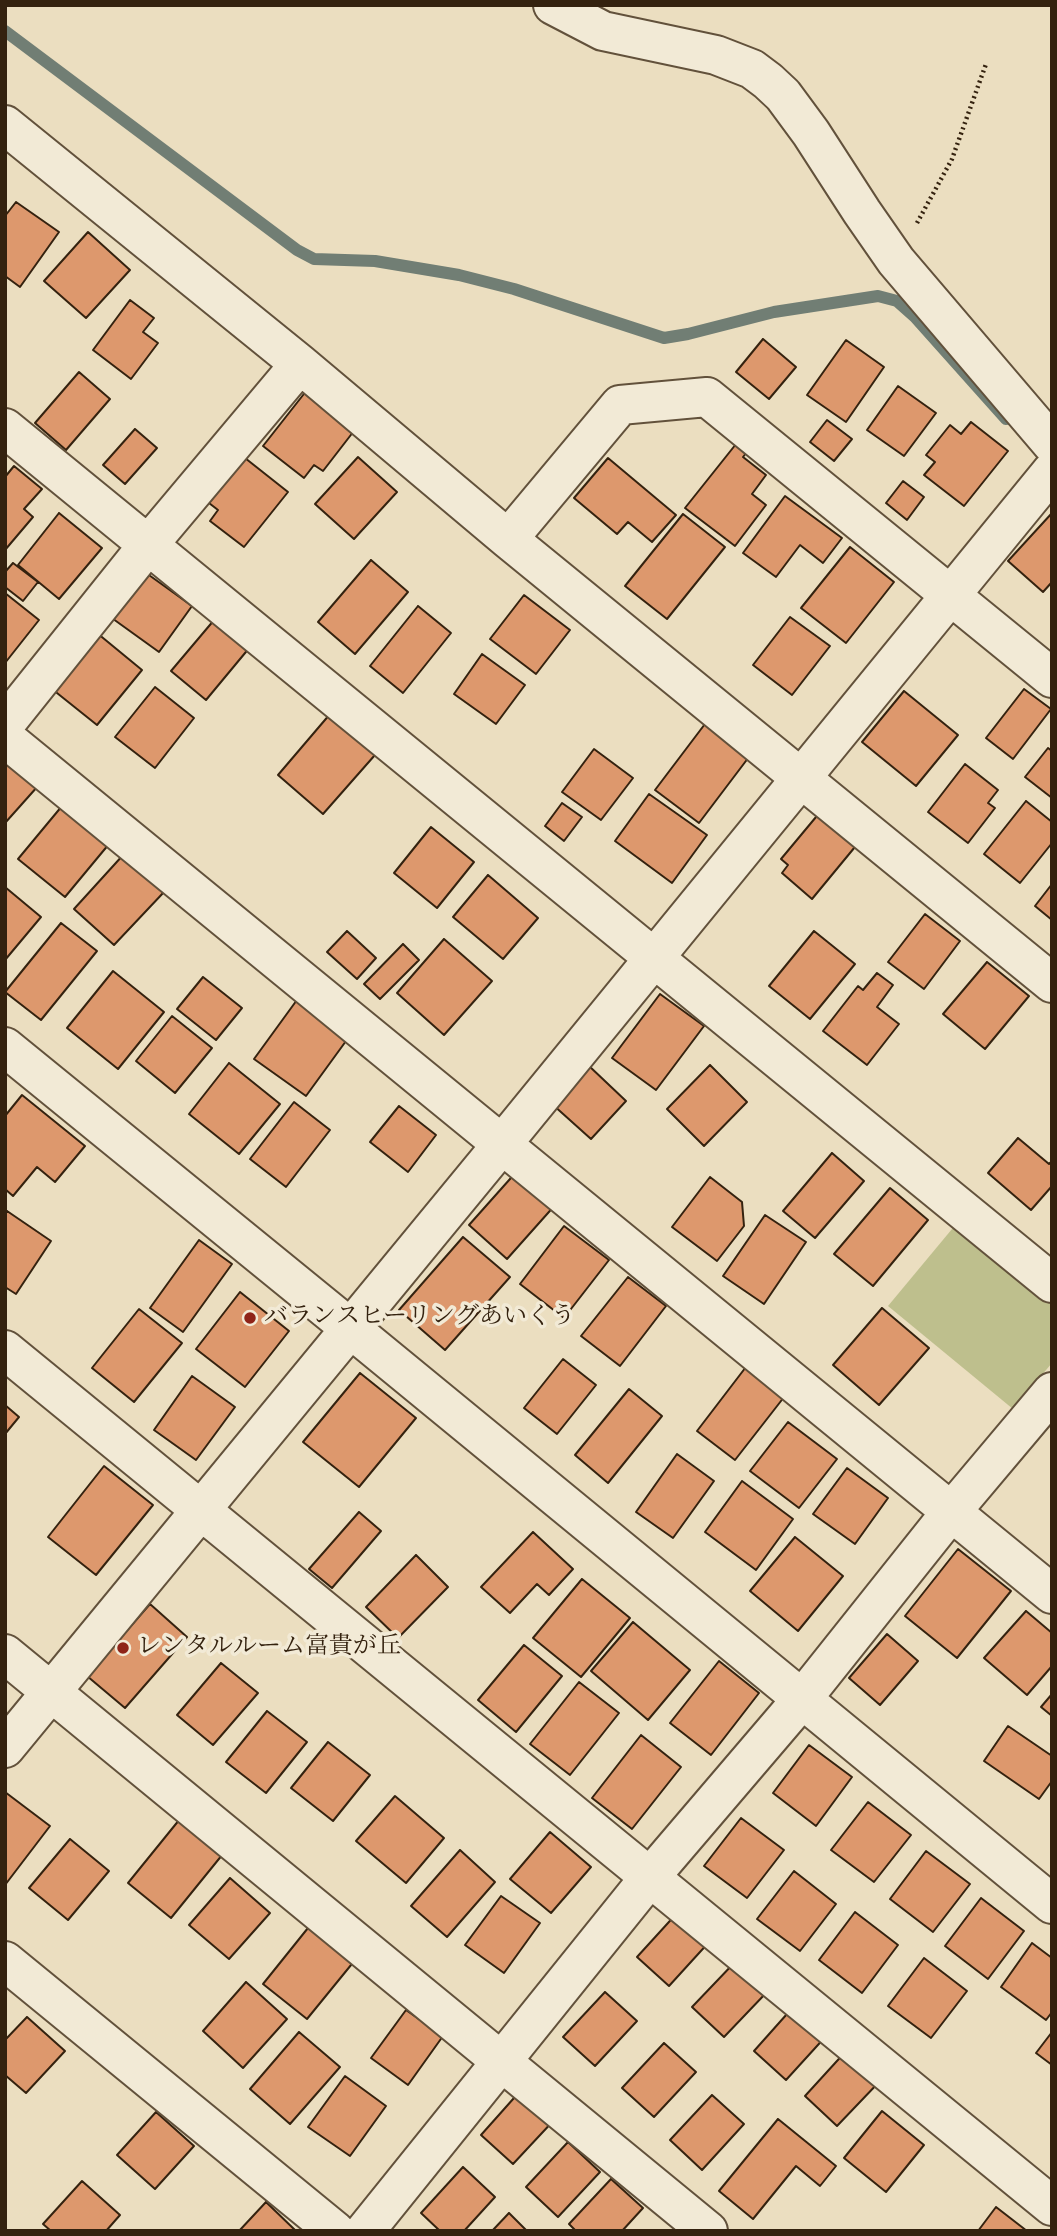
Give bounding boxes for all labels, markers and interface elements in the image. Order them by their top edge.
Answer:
place label: バランスヒーリングあいくう [264,1304,575,1332]
marker: バランスヒーリングあいくう [242,1310,258,1326]
place label: レンタルルーム富貴が丘 [137,1634,401,1662]
marker: レンタルルーム富貴が丘 [115,1640,131,1656]

